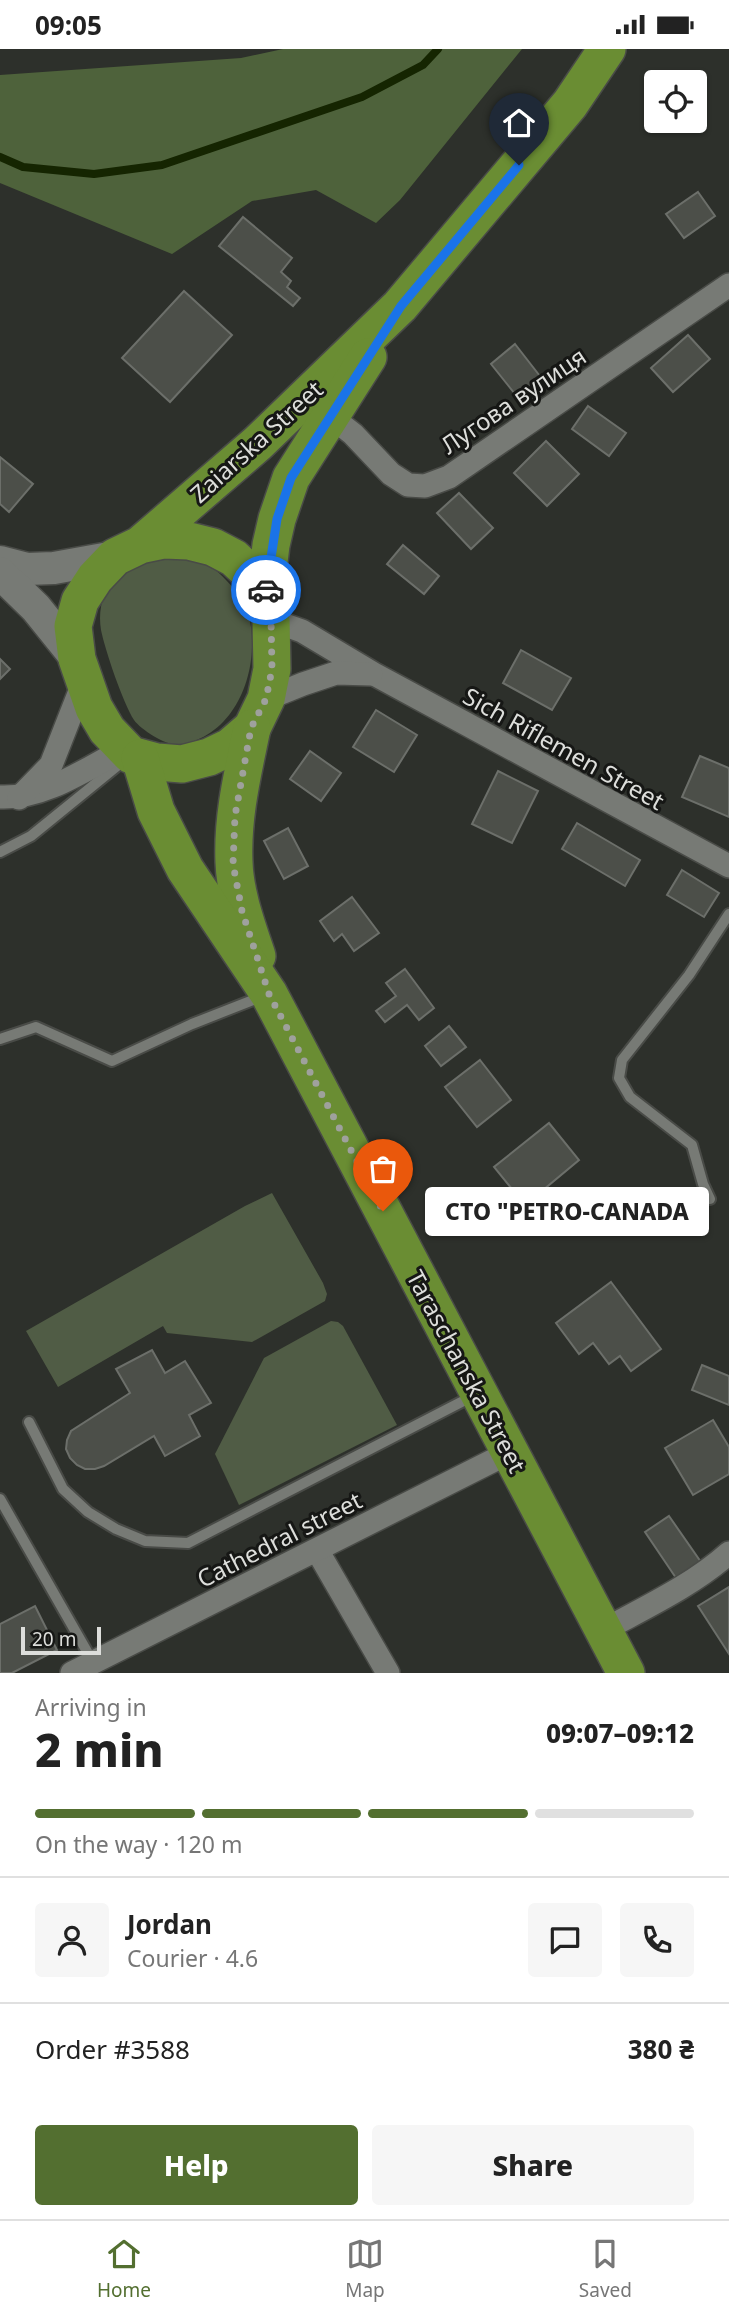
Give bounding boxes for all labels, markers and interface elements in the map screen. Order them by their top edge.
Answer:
text: 09:05 [35,7,102,43]
map controls [644,70,707,133]
button: locate [644,70,707,133]
pin [489,93,549,165]
icon: home [500,104,538,142]
street label: Лугова вулиця [434,339,592,461]
street label: Zaiarska Street [183,372,330,509]
courier [231,555,301,625]
icon: car [247,571,285,609]
street label: Sich Riflemen Street [458,679,671,817]
pin [353,1139,413,1211]
icon: bag [364,1150,402,1188]
callout: СТО "PETRO-CANADA [425,1187,708,1235]
text: СТО "PETRO-CANADA [445,1195,689,1227]
street label: Taraschanska Street [400,1264,535,1478]
street label: Cathedral street [191,1483,367,1595]
scale bar [21,1624,102,1656]
text: 20 m [32,1626,76,1652]
text: Arriving in [35,1691,147,1723]
text: 09:07–09:12 [546,1715,694,1751]
text: 2 min [35,1718,164,1780]
text: On the way · 120 m [35,1828,242,1860]
button: person [35,1903,109,1977]
button: chat [528,1903,602,1977]
button: phone [620,1903,694,1977]
text: Jordan [127,1906,212,1942]
text: Courier · 4.6 [127,1942,258,1974]
text: Order #3588 [35,2031,190,2067]
text: 380 ₴ [628,2031,694,2067]
button: Help [35,2125,358,2205]
button: Share [372,2125,694,2205]
tab: Home [97,2235,151,2303]
tab: Map [345,2235,385,2303]
tab: Saved [579,2235,632,2303]

